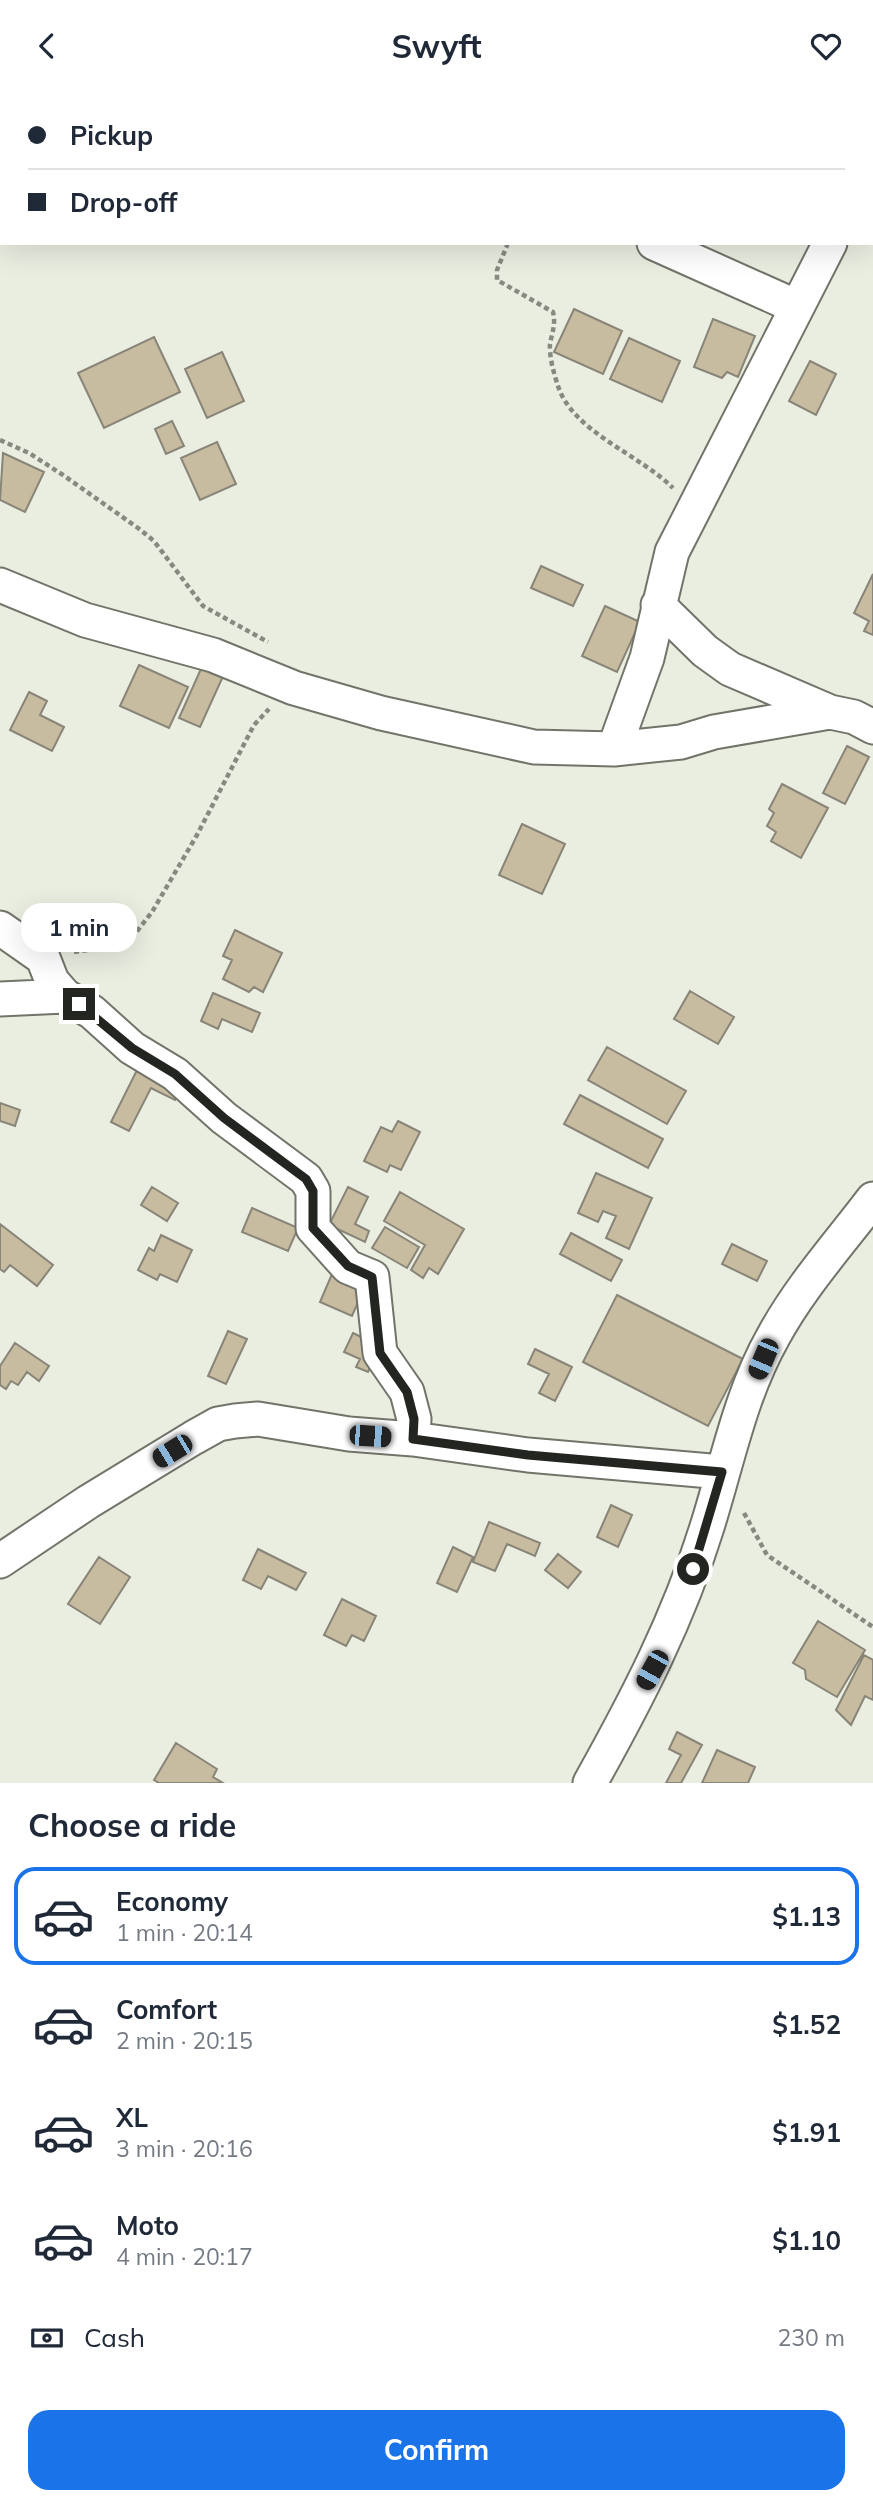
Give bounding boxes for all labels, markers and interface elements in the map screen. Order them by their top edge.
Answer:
text: Swyft [391,26,482,66]
icon: back [28,27,66,65]
icon: heart [807,27,845,65]
text: Pickup [70,119,153,152]
text: Drop-off [70,186,177,219]
callout: 1 min [21,902,137,951]
text: 1 min [49,913,109,942]
route end [63,988,95,1020]
car [746,1336,781,1382]
car [349,1424,392,1448]
car [149,1431,196,1471]
route start [677,1553,709,1585]
car [633,1647,672,1693]
text: Choose a ride [28,1805,236,1845]
icon: car [32,1885,95,1948]
text: Economy [116,1885,228,1918]
text: $1.13 [772,1900,841,1933]
text: 1 min · 20:14 [116,1918,253,1947]
icon: car [32,1993,95,2056]
text: Comfort [116,1993,217,2026]
text: $1.52 [772,2008,841,2041]
text: 2 min · 20:15 [116,2026,253,2055]
icon: car [32,2101,95,2164]
text: XL [116,2101,148,2134]
text: $1.91 [772,2116,841,2149]
text: 3 min · 20:16 [116,2134,253,2163]
icon: car [32,2209,95,2272]
text: Moto [116,2209,179,2242]
text: $1.10 [772,2224,841,2257]
text: 4 min · 20:17 [116,2242,253,2271]
icon: cash [28,2319,66,2357]
text: Cash [84,2321,145,2354]
text: 230 m [777,2323,845,2352]
button: Confirm [28,2410,845,2490]

